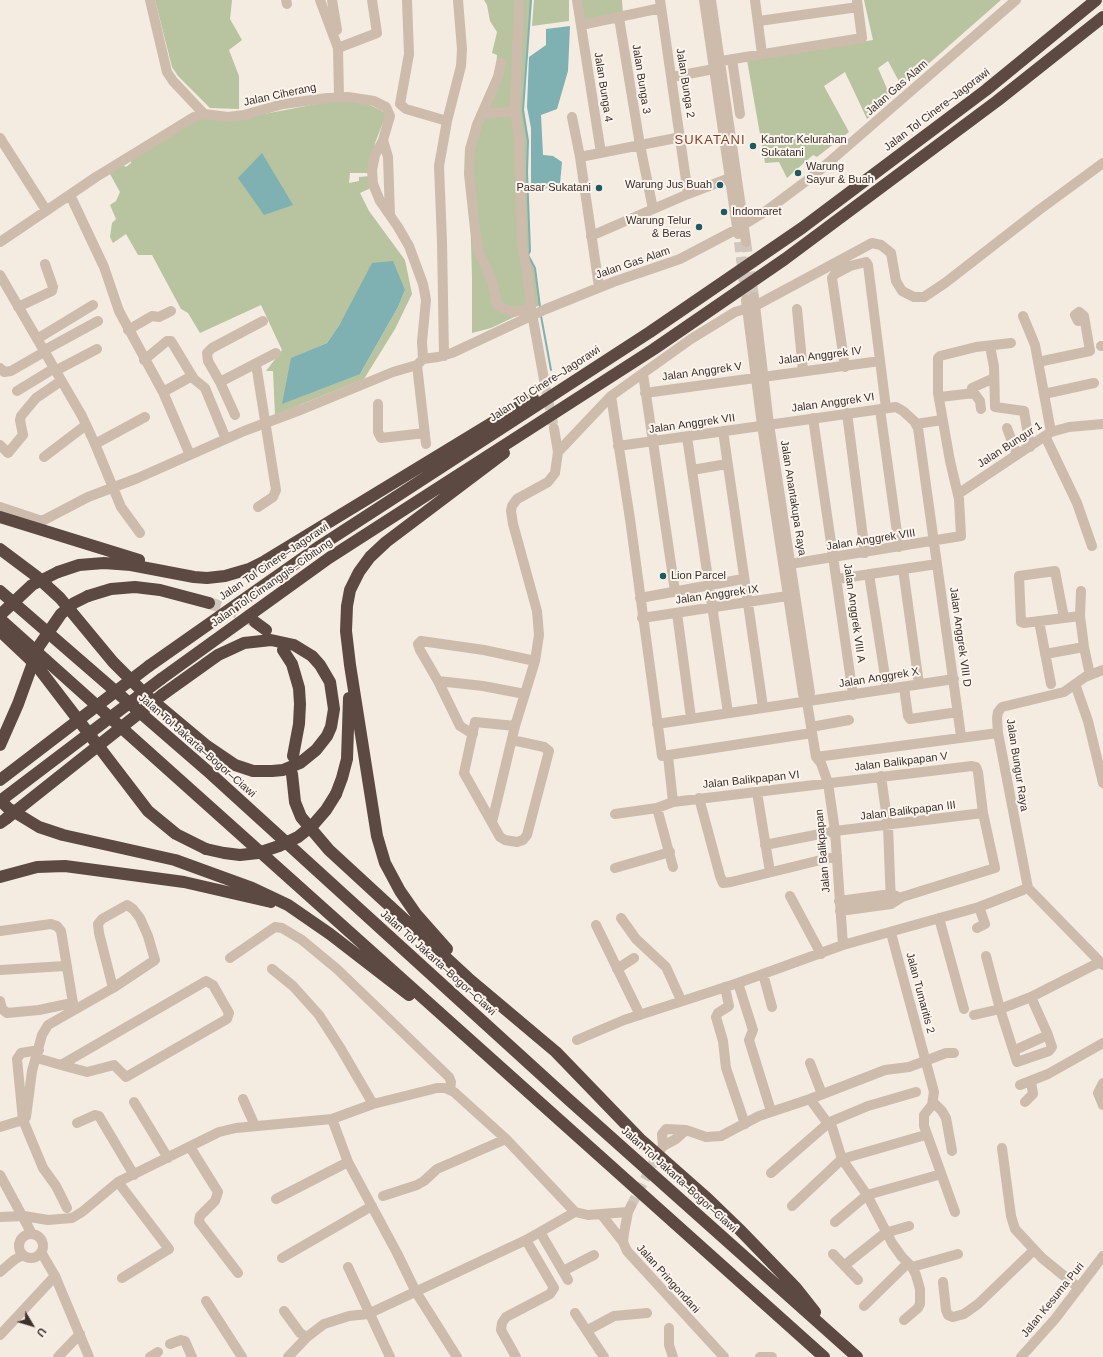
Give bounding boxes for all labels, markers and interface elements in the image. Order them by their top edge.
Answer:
street label: Jalan Bunga 3 [629,43,653,115]
street label: Jalan Bunga 2 [673,47,697,119]
street label: Jalan Bunga 4 [591,51,615,123]
street label: Jalan Gas Alam [863,58,931,118]
street label: Jalan Tol Cinere–Jagorawi [882,66,992,154]
street label: Jalan Ciherang [242,81,318,109]
district label: SUKATANI [674,132,746,148]
place label: Kantor Kelurahan Sukatani [761,133,847,159]
marker: Kantor Kelurahan Sukatani [748,141,758,151]
place label: Warung Sayur & Buah [806,160,874,186]
marker: Warung Sayur & Buah [793,168,803,178]
place label: Warung Jus Buah [625,178,712,192]
marker: Warung Jus Buah [715,180,725,190]
place label: Pasar Sukatani [516,181,591,195]
marker: Pasar Sukatani [594,183,604,193]
place label: Indomaret [732,205,782,219]
marker: Indomaret [719,207,729,217]
place label: Warung Telur & Beras [626,214,691,240]
marker: Warung Telur & Beras [694,222,704,232]
street label: Jalan Gas Alam [594,244,672,282]
street label: Jalan Tol Cinere–Jagorawi [487,343,603,425]
street label: Jalan Anggrek IV [778,344,862,368]
street label: Jalan Anggrek V [661,360,743,384]
street label: Jalan Anggrek VI [791,391,875,415]
street label: Jalan Anggrek VII [648,411,736,437]
street label: Jalan Bungur 1 [975,419,1045,471]
street label: Jalan Anantakupa Raya [777,439,809,557]
street label: Jalan Tol Cinere–Jagorawi [217,520,331,604]
street label: Jalan Anggrek VIII [826,526,916,554]
street label: Jalan Tol Cimanggis–Cibitung [209,536,335,630]
street label: Jalan Anggrek VIII A [840,562,868,664]
place label: Lion Parcel [671,569,726,583]
marker: Lion Parcel [658,571,668,581]
street label: Jalan Anggrek IX [675,583,759,607]
street label: Jalan Anggrek VIII D [946,586,974,688]
street label: Jalan Anggrek X [838,665,920,691]
street label: Jalan Tol Jakarta–Bogor–Ciawi [136,691,258,801]
street label: Jalan Bungur Raya [1003,718,1031,812]
street label: Jalan Balikpapan V [853,750,949,774]
street label: Jalan Balikpapan VI [702,768,800,792]
street label: Jalan Balikpapan III [860,799,956,823]
street label: Jalan Balikpapan [813,809,833,893]
street label: Jalan Tol Jakarta–Bogor–Ciawi [377,908,499,1018]
street label: Jalan Tumaritis 2 [903,951,937,1035]
street label: Jalan Tol Jakarta–Bogor–Ciawi [618,1125,740,1235]
street label: Jalan Pringondani [634,1242,702,1316]
street label: Jalan Kesuma Puri [1019,1260,1087,1340]
north arrow [12,1305,52,1345]
text: U [34,1326,49,1339]

